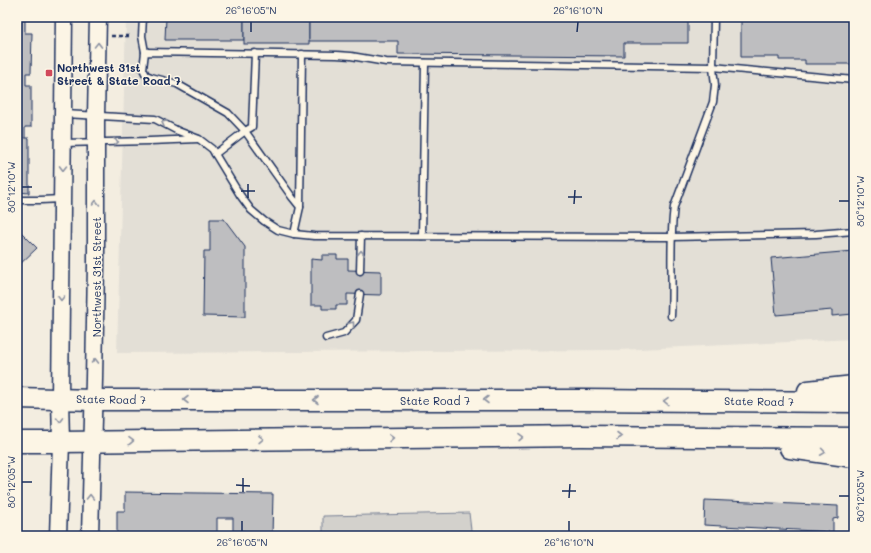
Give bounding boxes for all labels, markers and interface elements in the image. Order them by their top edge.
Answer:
text: 26°16'05"N [225,3,277,17]
text: 26°16'10"N [553,3,603,17]
one-way arrow [93,42,102,48]
place label: Northwest 31st Street & State Road 7 [57,60,181,88]
marker: Northwest 31st Street & State Road 7 [44,68,54,78]
one-way arrow [160,120,168,128]
one-way arrow [113,138,119,146]
text: 80°12'10"W [4,161,18,213]
one-way arrow [59,165,67,171]
text: 80°12'10"W [853,175,867,227]
one-way arrow [92,200,100,206]
street label: Northwest 31st Street [89,217,104,337]
one-way arrow [357,250,365,256]
one-way arrow [57,295,65,301]
one-way arrow [347,321,354,328]
one-way arrow [91,358,99,364]
street label: State Road 7 [76,391,146,407]
street label: State Road 7 [400,393,470,408]
street label: State Road 7 [724,393,794,409]
one-way arrow [183,396,189,404]
one-way arrow [313,396,319,404]
one-way arrow [483,396,489,404]
one-way arrow [663,397,669,405]
one-way arrow [56,417,64,423]
one-way arrow [616,432,622,440]
one-way arrow [518,433,524,441]
one-way arrow [388,434,394,442]
one-way arrow [258,435,264,444]
one-way arrow [128,437,134,445]
one-way arrow [820,447,826,456]
text: 80°12'05"W [4,455,18,508]
text: 80°12'05"W [853,469,867,522]
one-way arrow [86,494,95,500]
text: 26°16'05"N [216,535,268,549]
text: 26°16'10"N [544,535,594,549]

